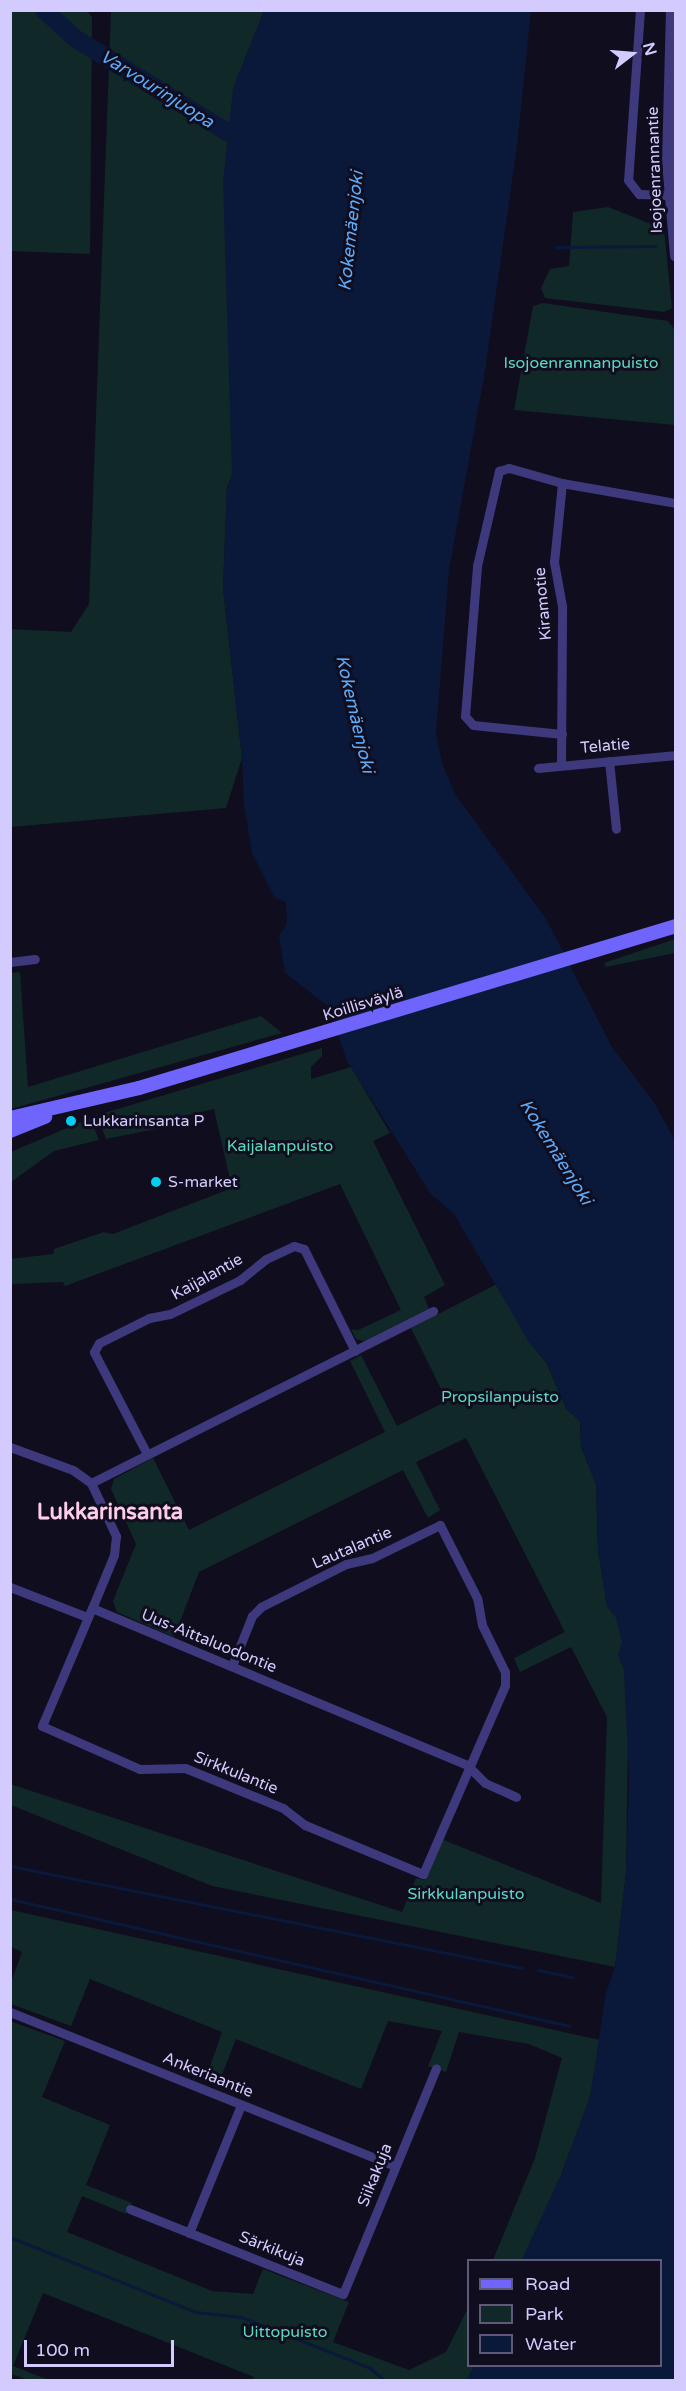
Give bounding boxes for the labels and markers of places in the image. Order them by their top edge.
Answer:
place label: Lukkarinsanta P [83,1111,204,1131]
marker: Lukkarinsanta P [64,1114,78,1128]
place label: S-market [168,1172,238,1192]
marker: S-market [149,1175,163,1189]

